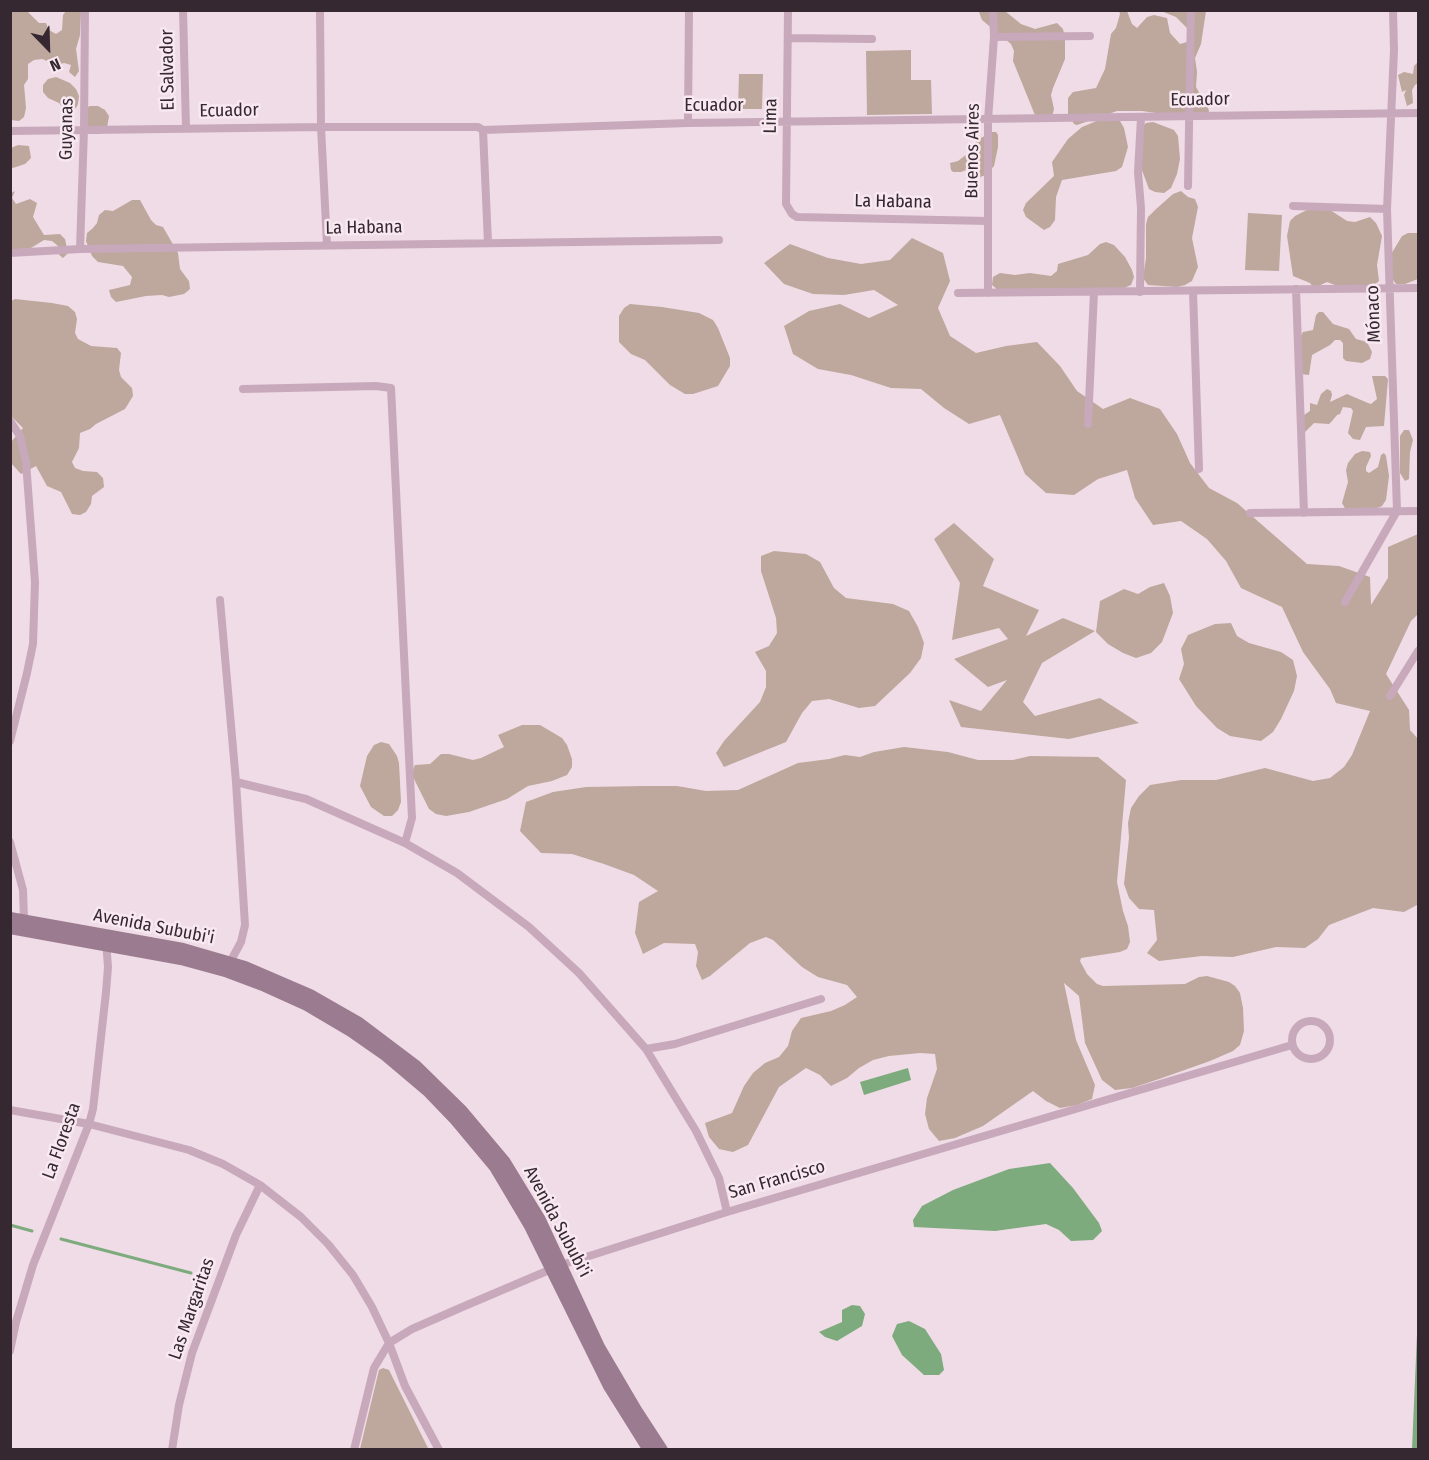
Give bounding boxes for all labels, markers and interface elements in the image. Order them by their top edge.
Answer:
north arrow [18,18,78,78]
street label: El Salvador [156,29,180,111]
text: N [47,54,63,76]
street label: Ecuador [1170,89,1230,111]
street label: Ecuador [684,95,744,117]
street label: Guyanas [56,98,78,160]
street label: Lima [760,98,782,134]
street label: Ecuador [199,100,259,122]
street label: Buenos Aires [961,103,985,199]
street label: La Habana [854,191,932,213]
street label: La Habana [325,217,403,239]
street label: Mónaco [1362,285,1386,343]
street label: Avenida Sububi'i [92,905,216,949]
street label: La Floresta [38,1100,86,1182]
street label: San Francisco [726,1156,828,1204]
street label: Avenida Sububi'i [519,1163,595,1281]
street label: Las Margaritas [165,1255,219,1363]

